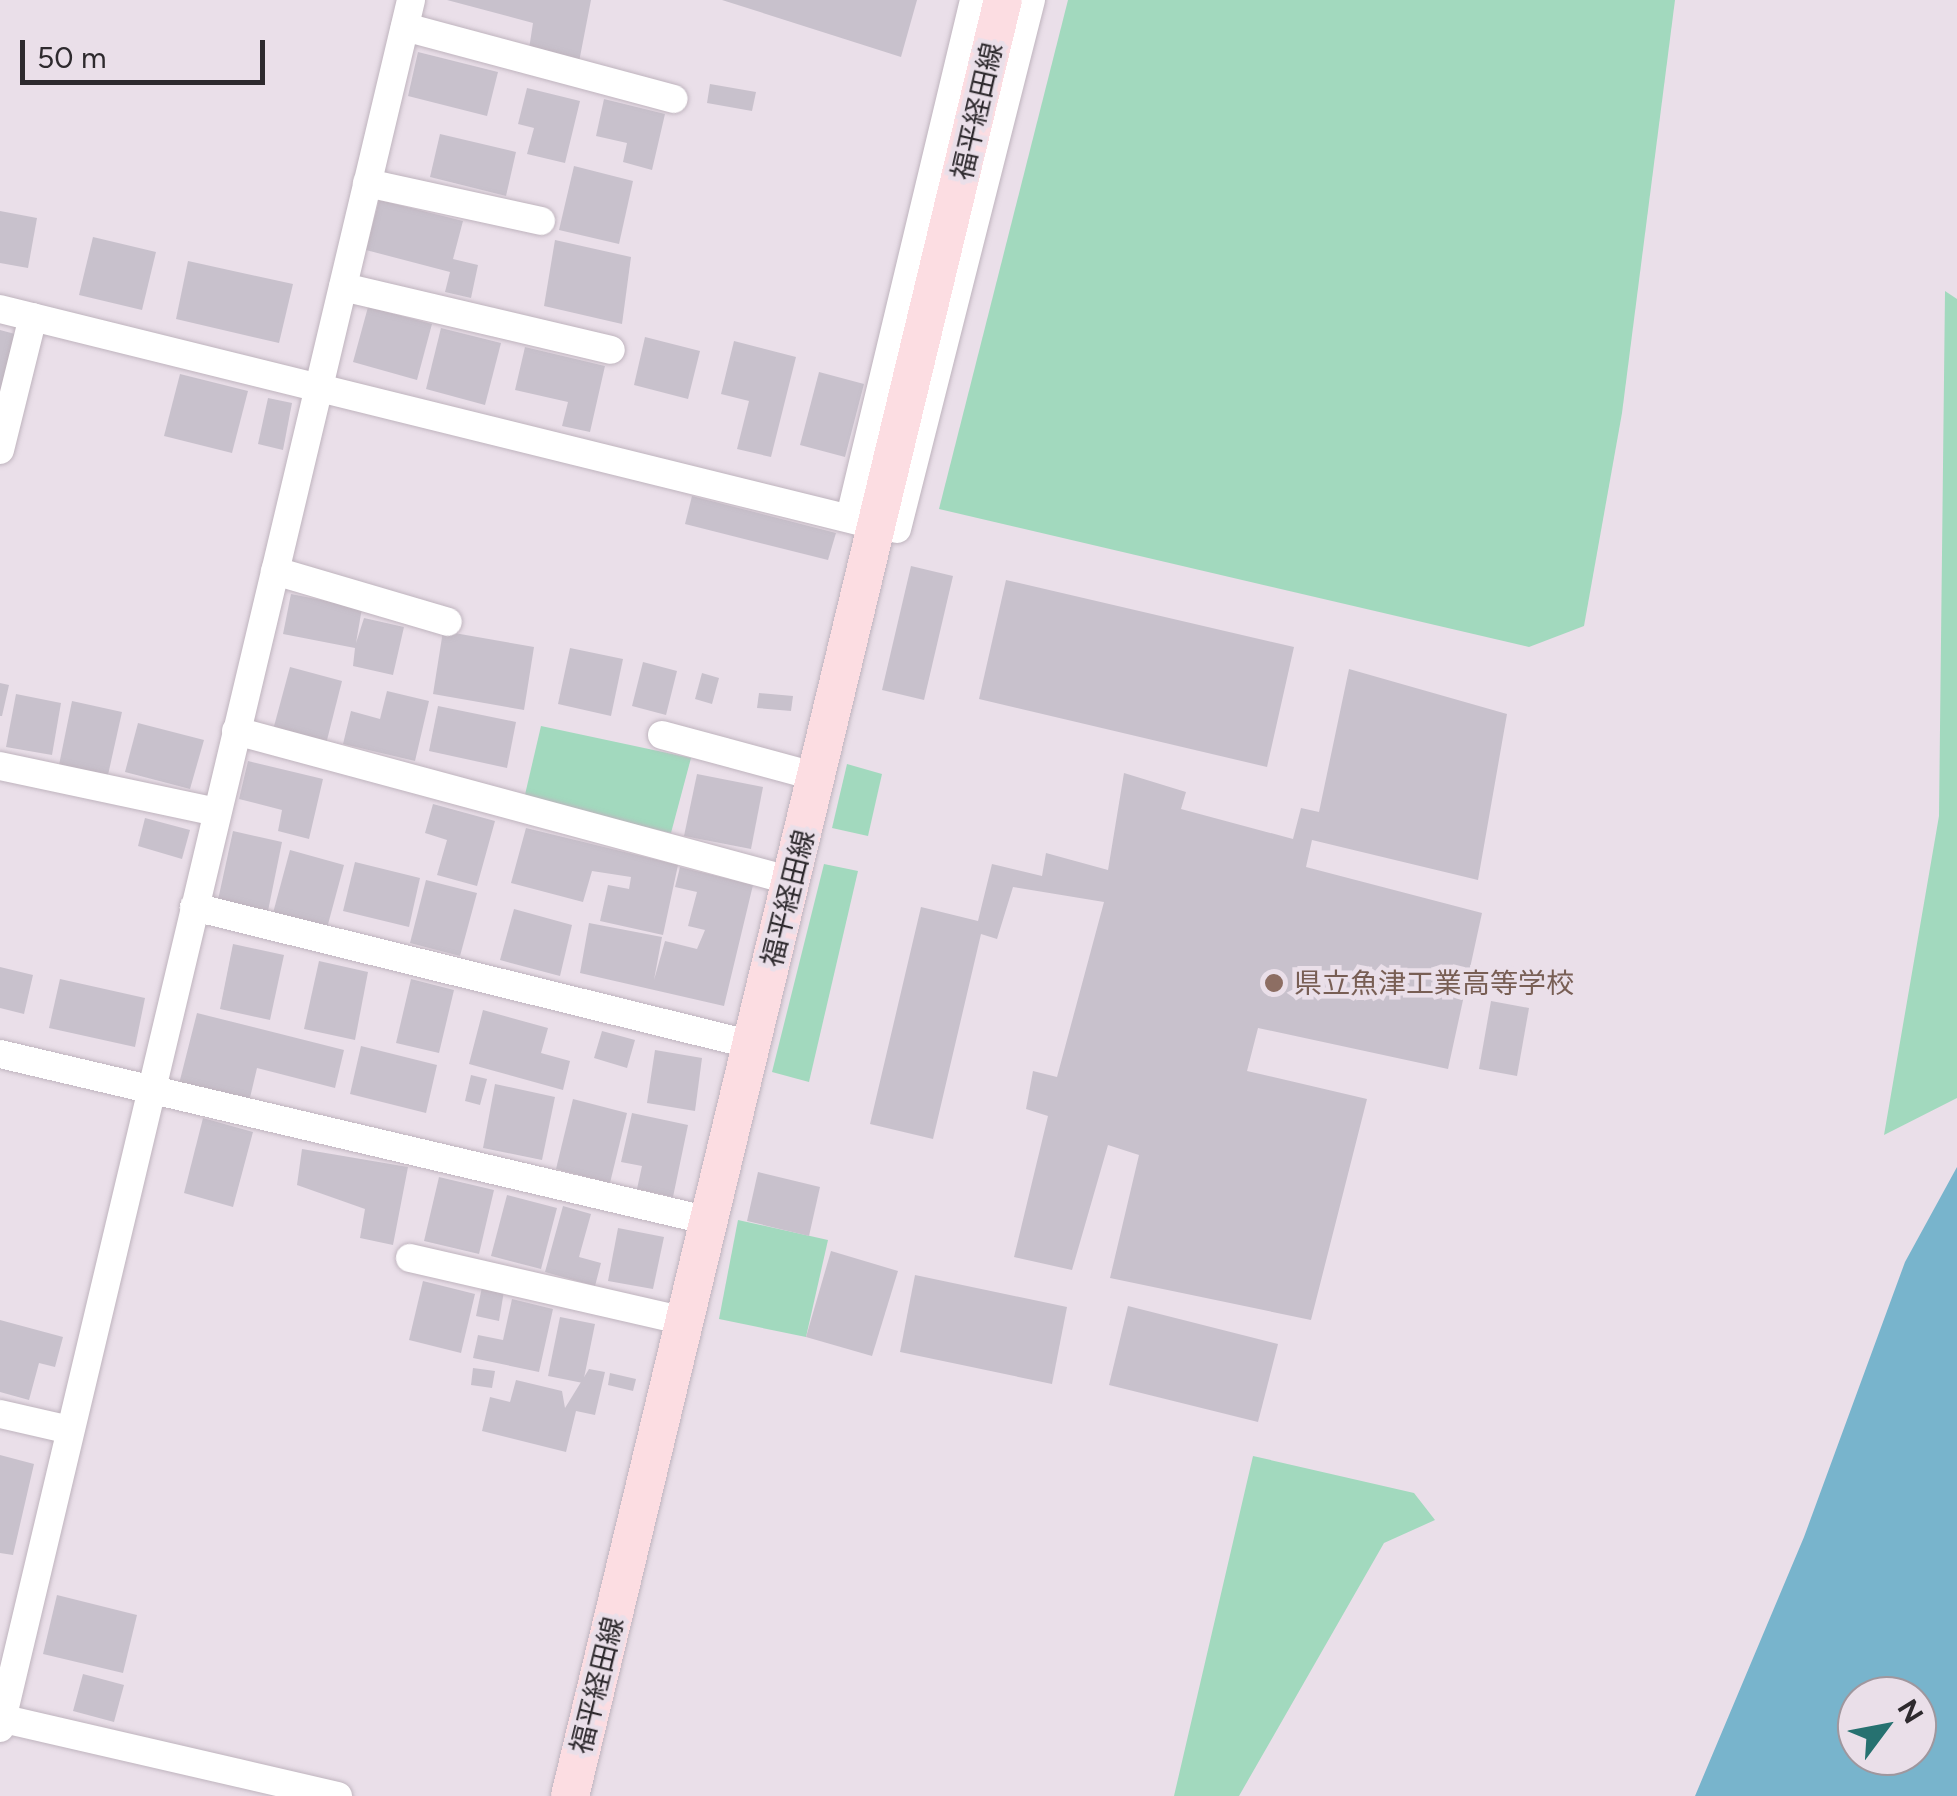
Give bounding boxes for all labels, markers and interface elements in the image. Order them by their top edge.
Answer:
scale bar [25,20,270,82]
text: 50 m [37,39,106,76]
street label: 福平経田線 [945,39,1009,183]
street label: 福平経田線 [755,826,821,970]
place label: 県立魚津工業高等学校 [1294,966,1574,1000]
marker: 県立魚津工業高等学校 [1263,972,1285,994]
street label: 福平経田線 [564,1613,630,1757]
north arrow [1837,1676,1937,1776]
text: N [1891,1693,1931,1729]

